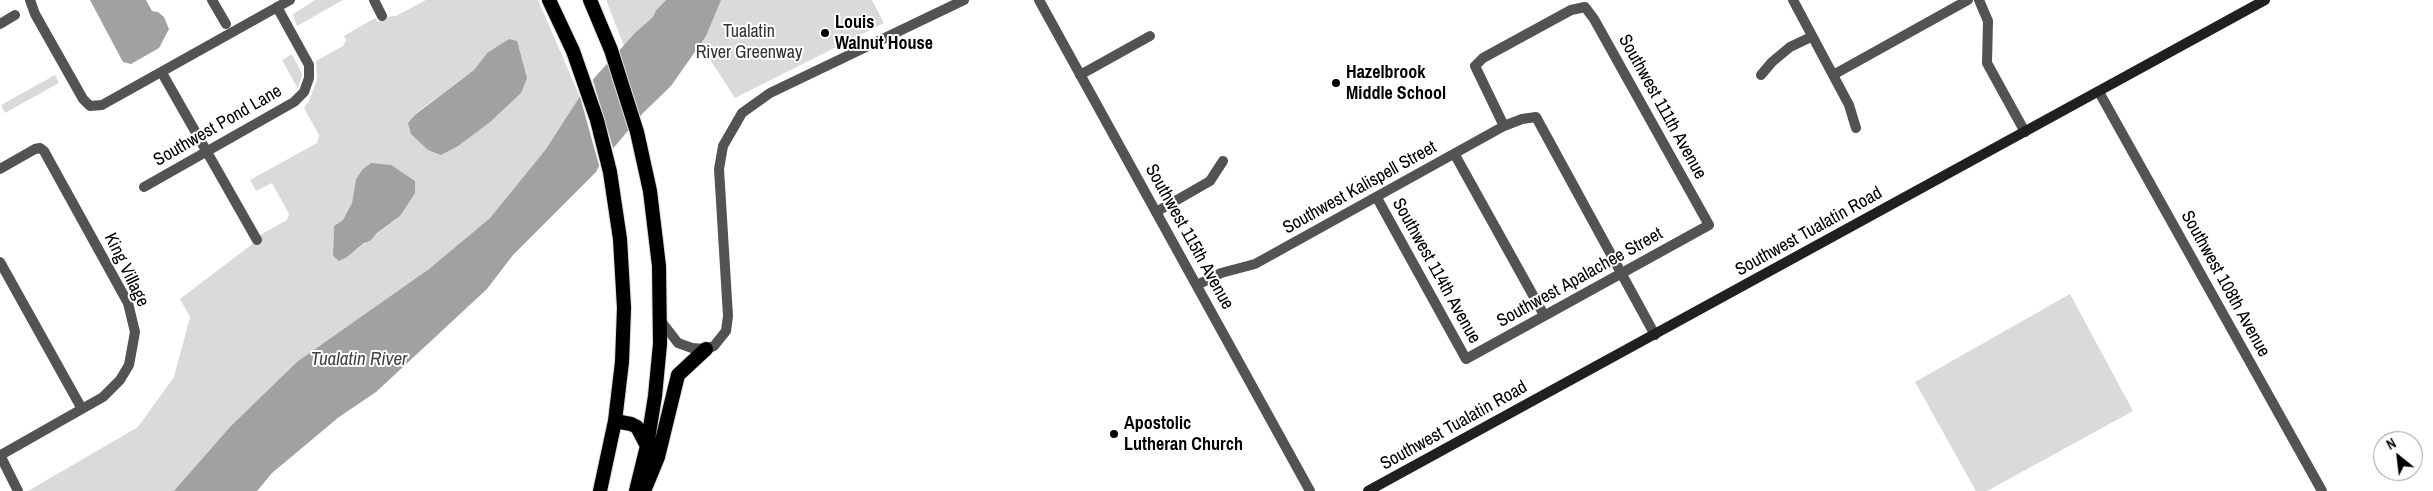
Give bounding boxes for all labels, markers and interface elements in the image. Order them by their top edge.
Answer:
place label: Louis Walnut House [835,12,933,54]
park label: Tualatin River Greenway [696,21,802,64]
marker: Louis Walnut House [819,27,831,39]
street label: Southwest 111th Avenue [1613,31,1711,183]
place label: Hazelbrook Middle School [1346,62,1446,104]
marker: Hazelbrook Middle School [1330,77,1342,89]
street label: Southwest Pond Lane [150,81,286,171]
street label: Southwest Kalispell Street [1279,137,1441,239]
street label: Southwest 115th Avenue [1140,161,1238,313]
street label: Southwest Tualatin Road [1732,183,1886,281]
street label: Southwest 114th Avenue [1387,195,1485,347]
street label: Southwest 108th Avenue [2176,207,2274,361]
street label: Southwest Apalachee Street [1493,223,1667,333]
street label: King Village [99,230,153,310]
water label: Tualatin River [311,349,407,371]
street label: Southwest Tualatin Road [1377,377,1531,475]
place label: Apostolic Lutheran Church [1124,413,1243,456]
marker: Apostolic Lutheran Church [1108,428,1120,440]
north arrow [2373,431,2423,481]
text: N [2383,434,2399,454]

